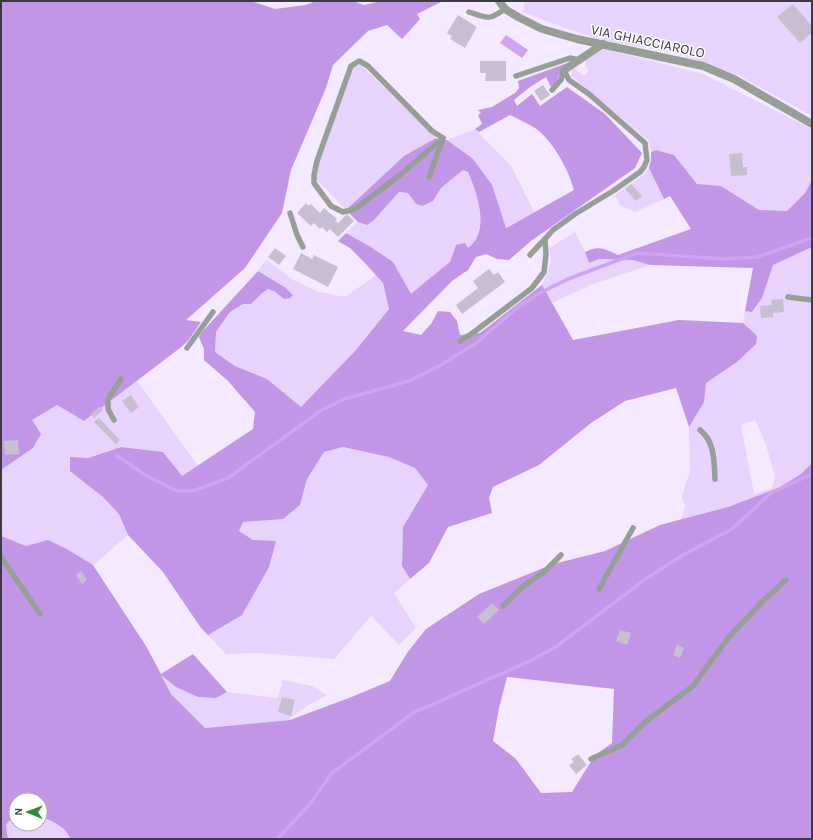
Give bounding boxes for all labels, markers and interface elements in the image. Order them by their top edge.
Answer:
street label: VIA GHIACCIAROLO [589,21,706,62]
north arrow [8,792,48,832]
text: N [12,808,25,816]

